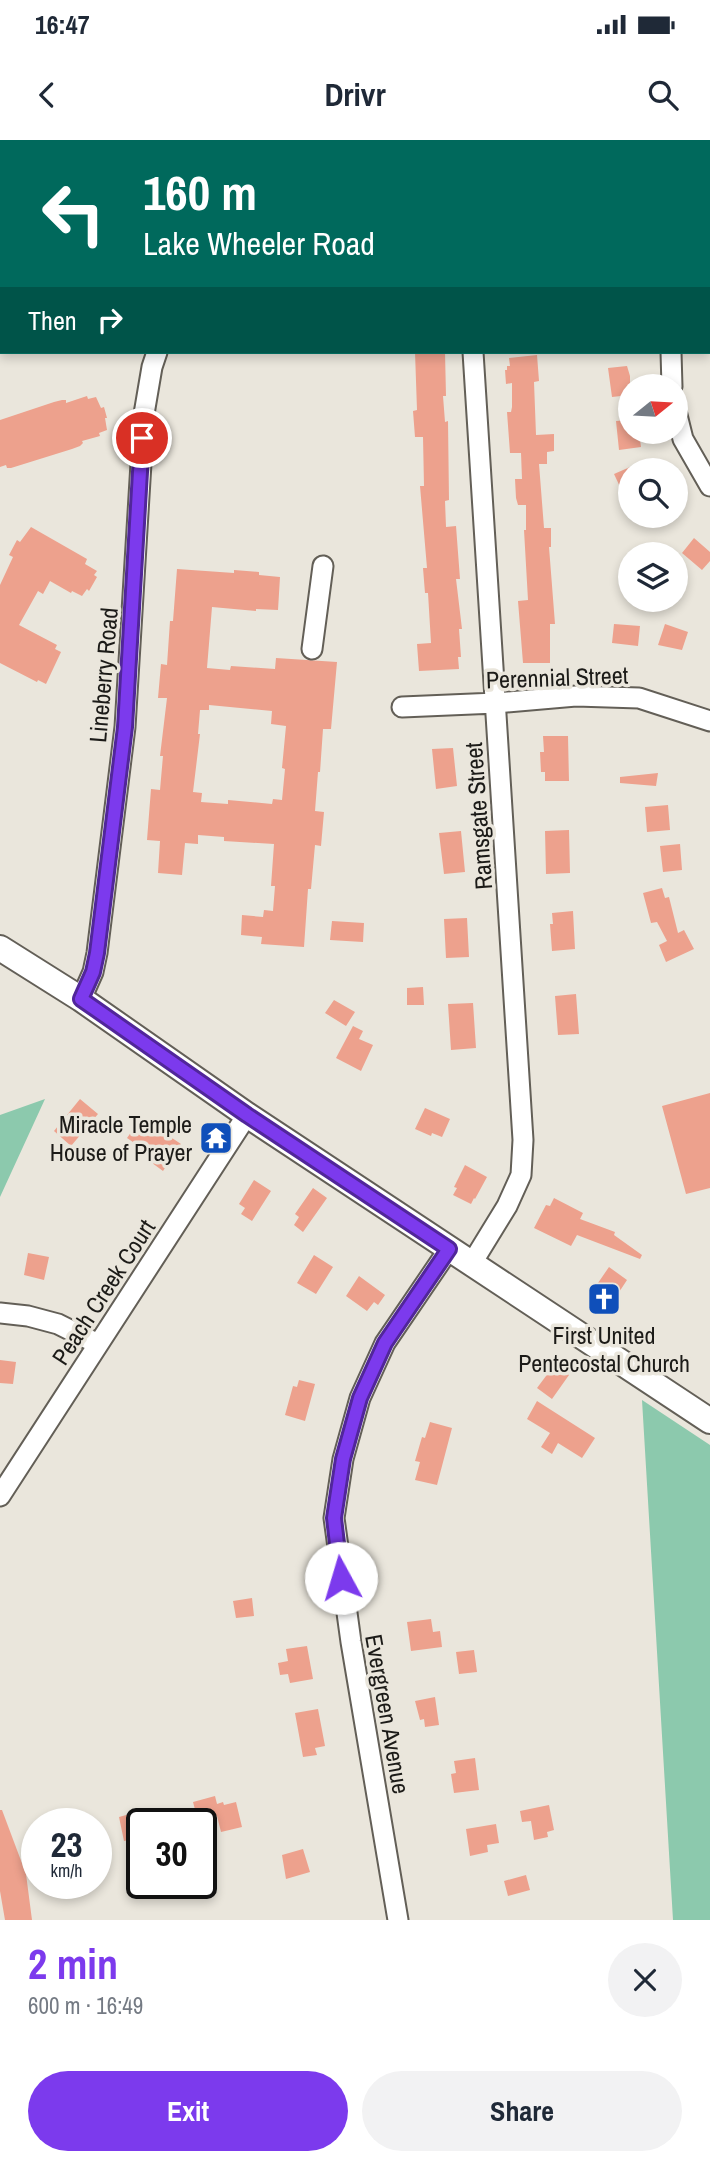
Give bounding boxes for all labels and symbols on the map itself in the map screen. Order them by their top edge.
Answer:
north arrow [618,374,688,444]
pin [112,408,172,468]
street label: Lineberry Road [81,606,125,744]
street label: Perennial Street [485,659,629,695]
street label: Ramsgate Street [457,741,499,891]
place label: Miracle Temple House of Prayer [50,1108,192,1168]
temple icon: Miracle Temple House of Prayer [197,1119,235,1157]
street label: Peach Creek Court [44,1213,162,1371]
church icon: First United Pentecostal Church [585,1280,623,1318]
place label: First United Pentecostal Church [518,1319,690,1379]
position arrow [304,1541,378,1615]
street label: Evergreen Avenue [358,1632,418,1796]
speed limit sign: 30 [126,1808,217,1899]

